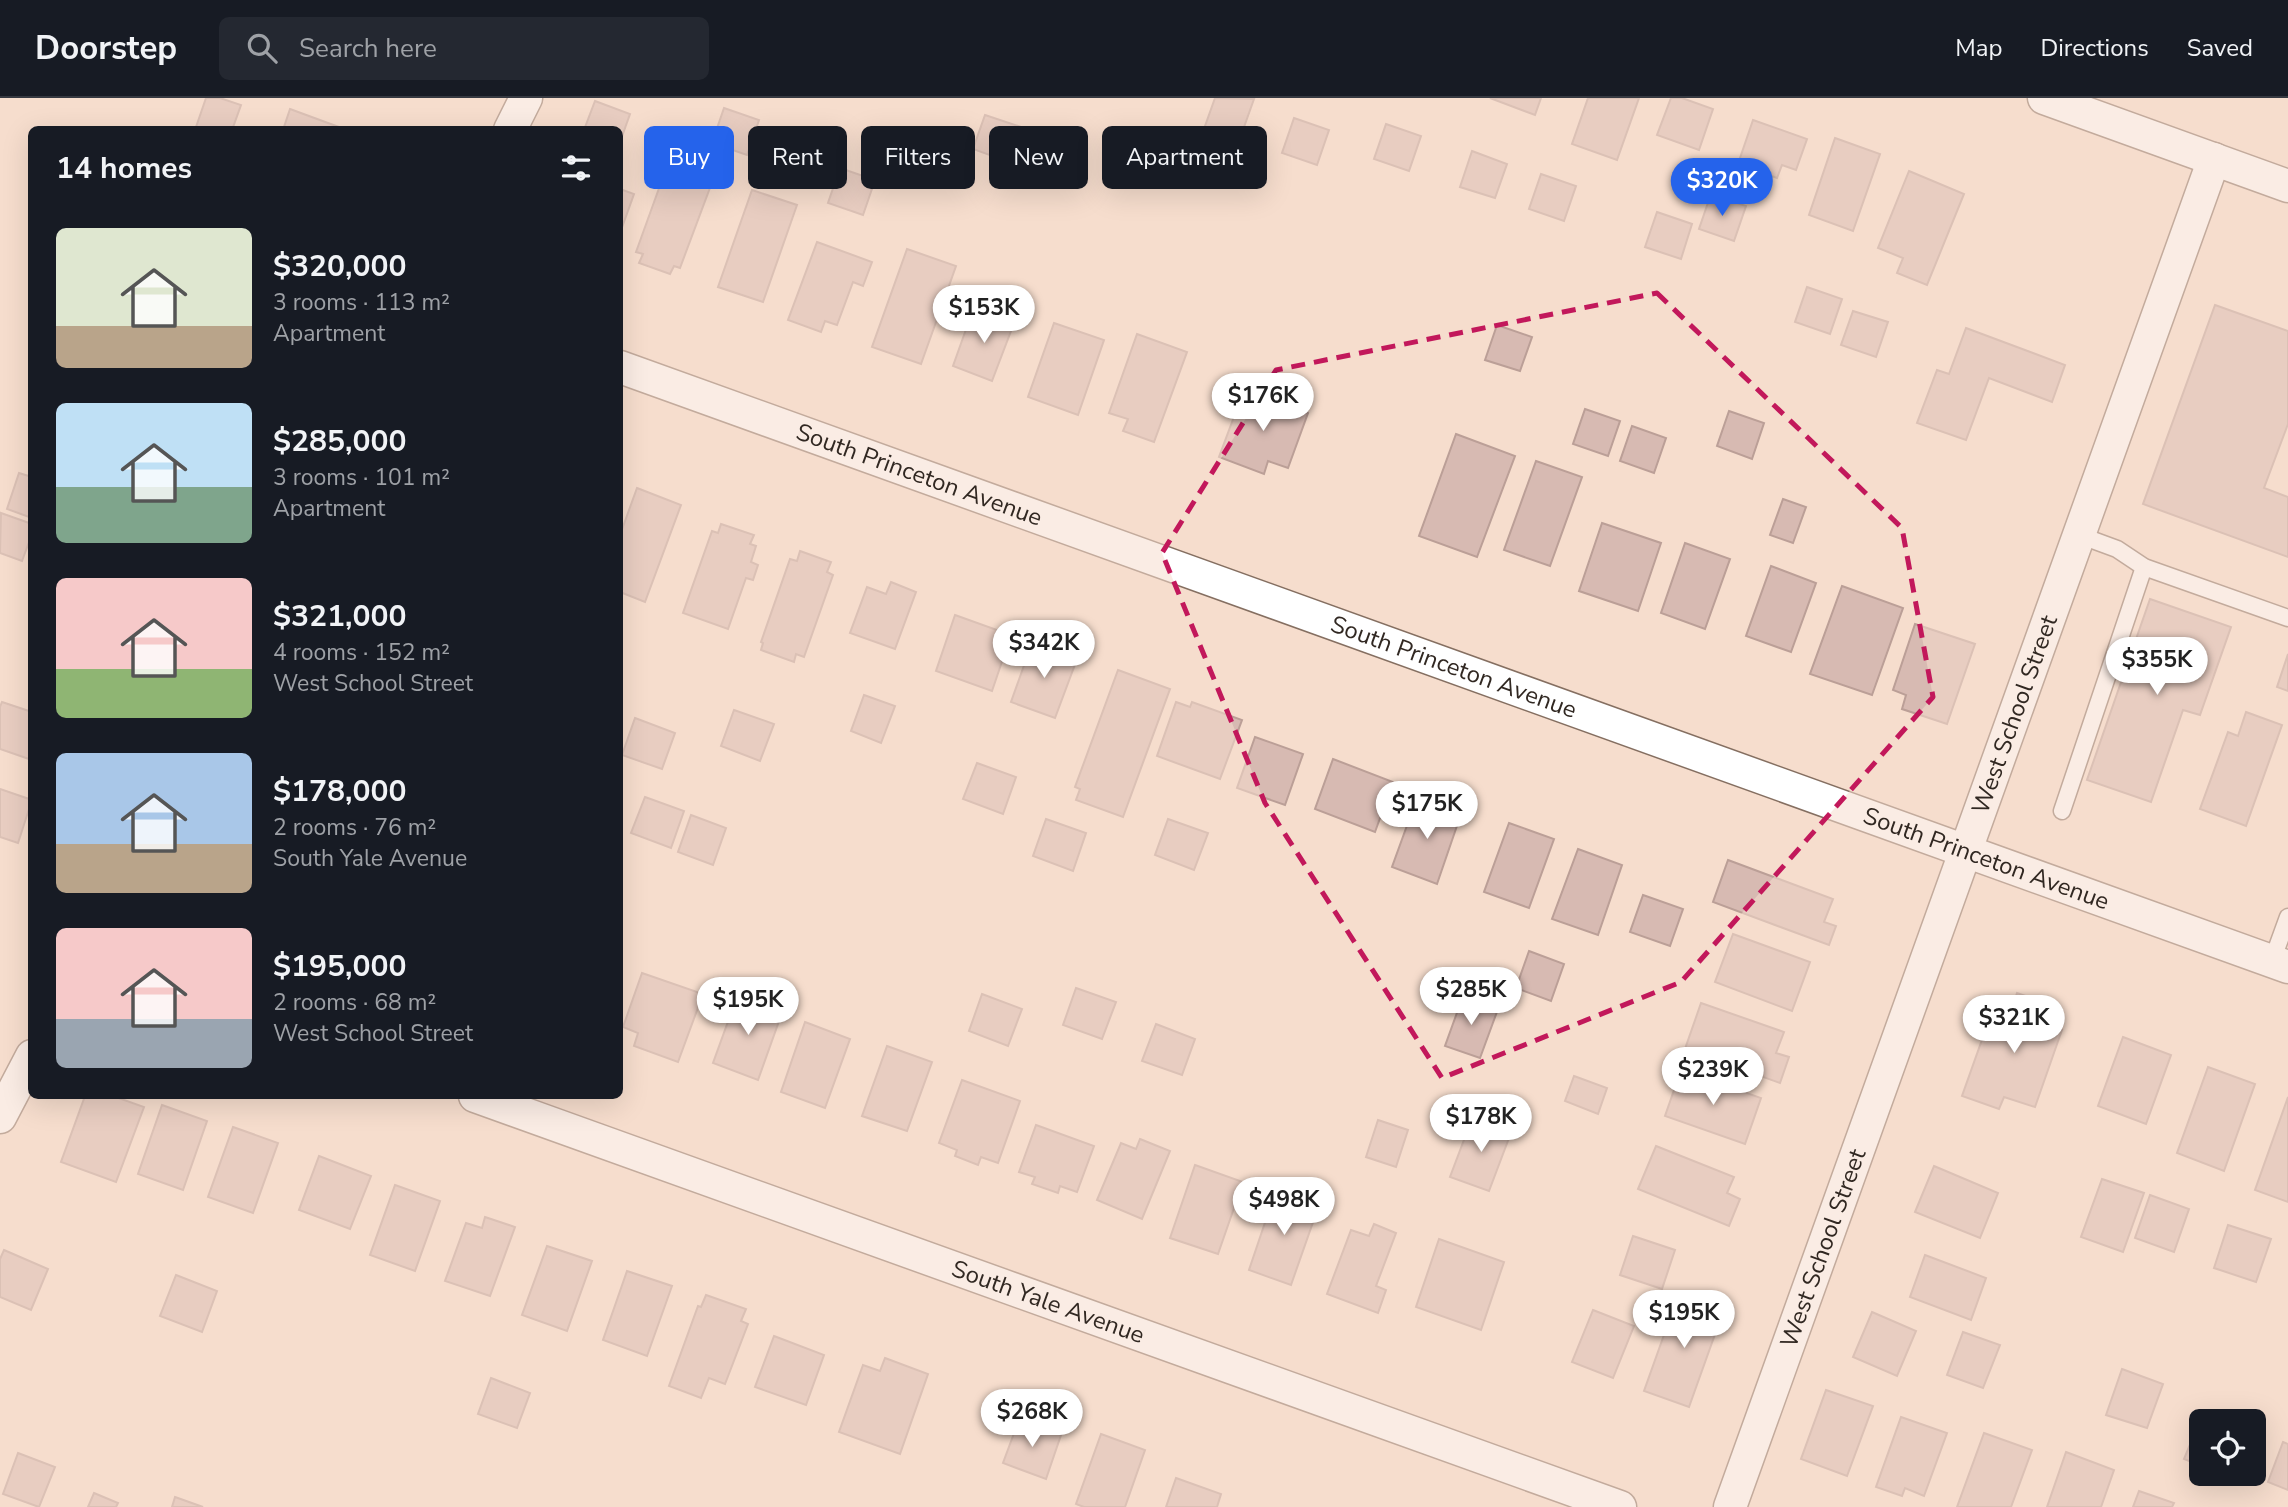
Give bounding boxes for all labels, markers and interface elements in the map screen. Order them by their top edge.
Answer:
search box [219,17,709,80]
text: Doorstep [35,26,177,71]
icon: search [243,29,281,67]
text: Search here [299,31,437,66]
text: Map [1955,32,2002,64]
text: Directions [2040,32,2149,64]
text: Saved [2187,32,2253,64]
chip: Buy [644,126,734,189]
chip: Rent [748,126,847,189]
chip: Filters [861,126,975,189]
chip: New [989,126,1088,189]
chip: Apartment [1102,126,1267,189]
text: 14 homes [56,148,192,189]
icon: filters [557,149,595,187]
pin: $320K [1673,158,1771,218]
text: $320K [1687,165,1757,196]
text: $320,000 [273,246,406,287]
icon: home [112,256,196,340]
pin: $153K [935,286,1033,345]
text: 3 rooms · 113 m² [273,287,450,318]
text: $153K [949,292,1019,323]
text: Apartment [273,318,385,349]
pin: $176K [1214,374,1312,433]
text: $176K [1228,380,1298,411]
street label: South Princeton Avenue [792,416,1047,534]
text: $285,000 [273,421,406,462]
icon: home [112,431,196,515]
text: 3 rooms · 101 m² [273,462,450,493]
text: Apartment [273,493,385,524]
text: $321,000 [273,596,406,637]
icon: home [112,606,196,690]
street label: South Princeton Avenue [1326,608,1581,726]
street label: West School Street [1964,610,2065,818]
pin: $342K [995,620,1093,680]
text: $342K [1009,627,1079,658]
text: 4 rooms · 152 m² [273,637,450,668]
pin: $355K [2108,638,2206,697]
text: $355K [2122,644,2192,675]
text: West School Street [273,668,473,699]
text: $178,000 [273,771,406,812]
icon: home [112,781,196,865]
pin: $175K [1378,782,1476,841]
text: $175K [1392,788,1462,819]
street label: South Princeton Avenue [1859,800,2114,917]
text: 2 rooms · 76 m² [273,812,436,843]
text: South Yale Avenue [273,843,467,874]
text: $195,000 [273,946,406,987]
icon: home [112,956,196,1040]
pin: $285K [1422,968,1520,1027]
text: $285K [1436,974,1506,1005]
pin: $195K [699,978,797,1037]
text: $195K [713,984,783,1015]
text: 2 rooms · 68 m² [273,987,436,1018]
pin: $321K [1965,996,2063,1055]
text: $321K [1979,1002,2049,1033]
text: West School Street [273,1018,473,1049]
pin: $239K [1664,1048,1762,1107]
text: $239K [1678,1054,1748,1085]
pin: $178K [1432,1094,1530,1154]
text: $178K [1446,1101,1516,1132]
street label: West School Street [1773,1144,1873,1352]
pin: $498K [1235,1178,1333,1237]
text: $498K [1249,1184,1319,1215]
street label: South Yale Avenue [947,1252,1149,1351]
pin: $195K [1635,1290,1733,1350]
text: $195K [1649,1297,1719,1328]
pin: $268K [983,1390,1081,1449]
text: $268K [997,1396,1067,1427]
map controls [2189,1409,2266,1486]
button: locate [2189,1409,2266,1486]

